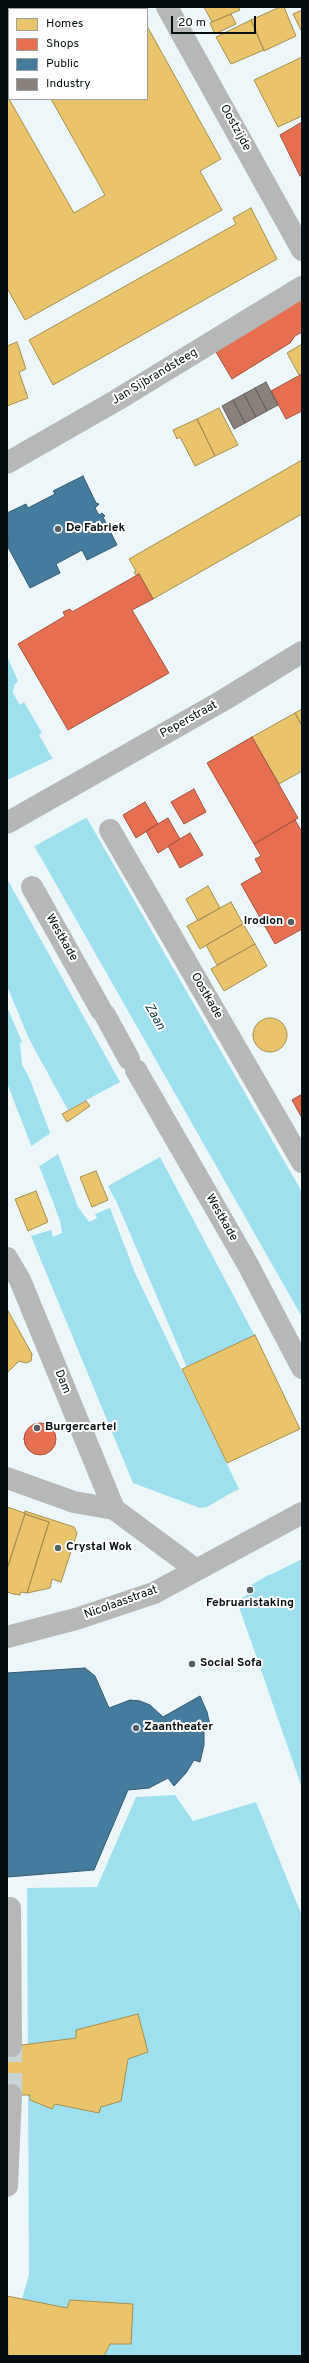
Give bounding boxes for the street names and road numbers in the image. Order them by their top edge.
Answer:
street label: Oostzijde [216,102,254,154]
street label: Jan Sijbrandsteeg [109,346,201,408]
street label: Peperstraat [158,698,220,742]
street label: Westkade [42,912,80,964]
street label: Oostkade [187,970,225,1022]
street label: Westkade [202,1192,240,1244]
street label: Dam [51,1368,73,1396]
street label: Nicolaasstraat [82,1583,160,1623]

